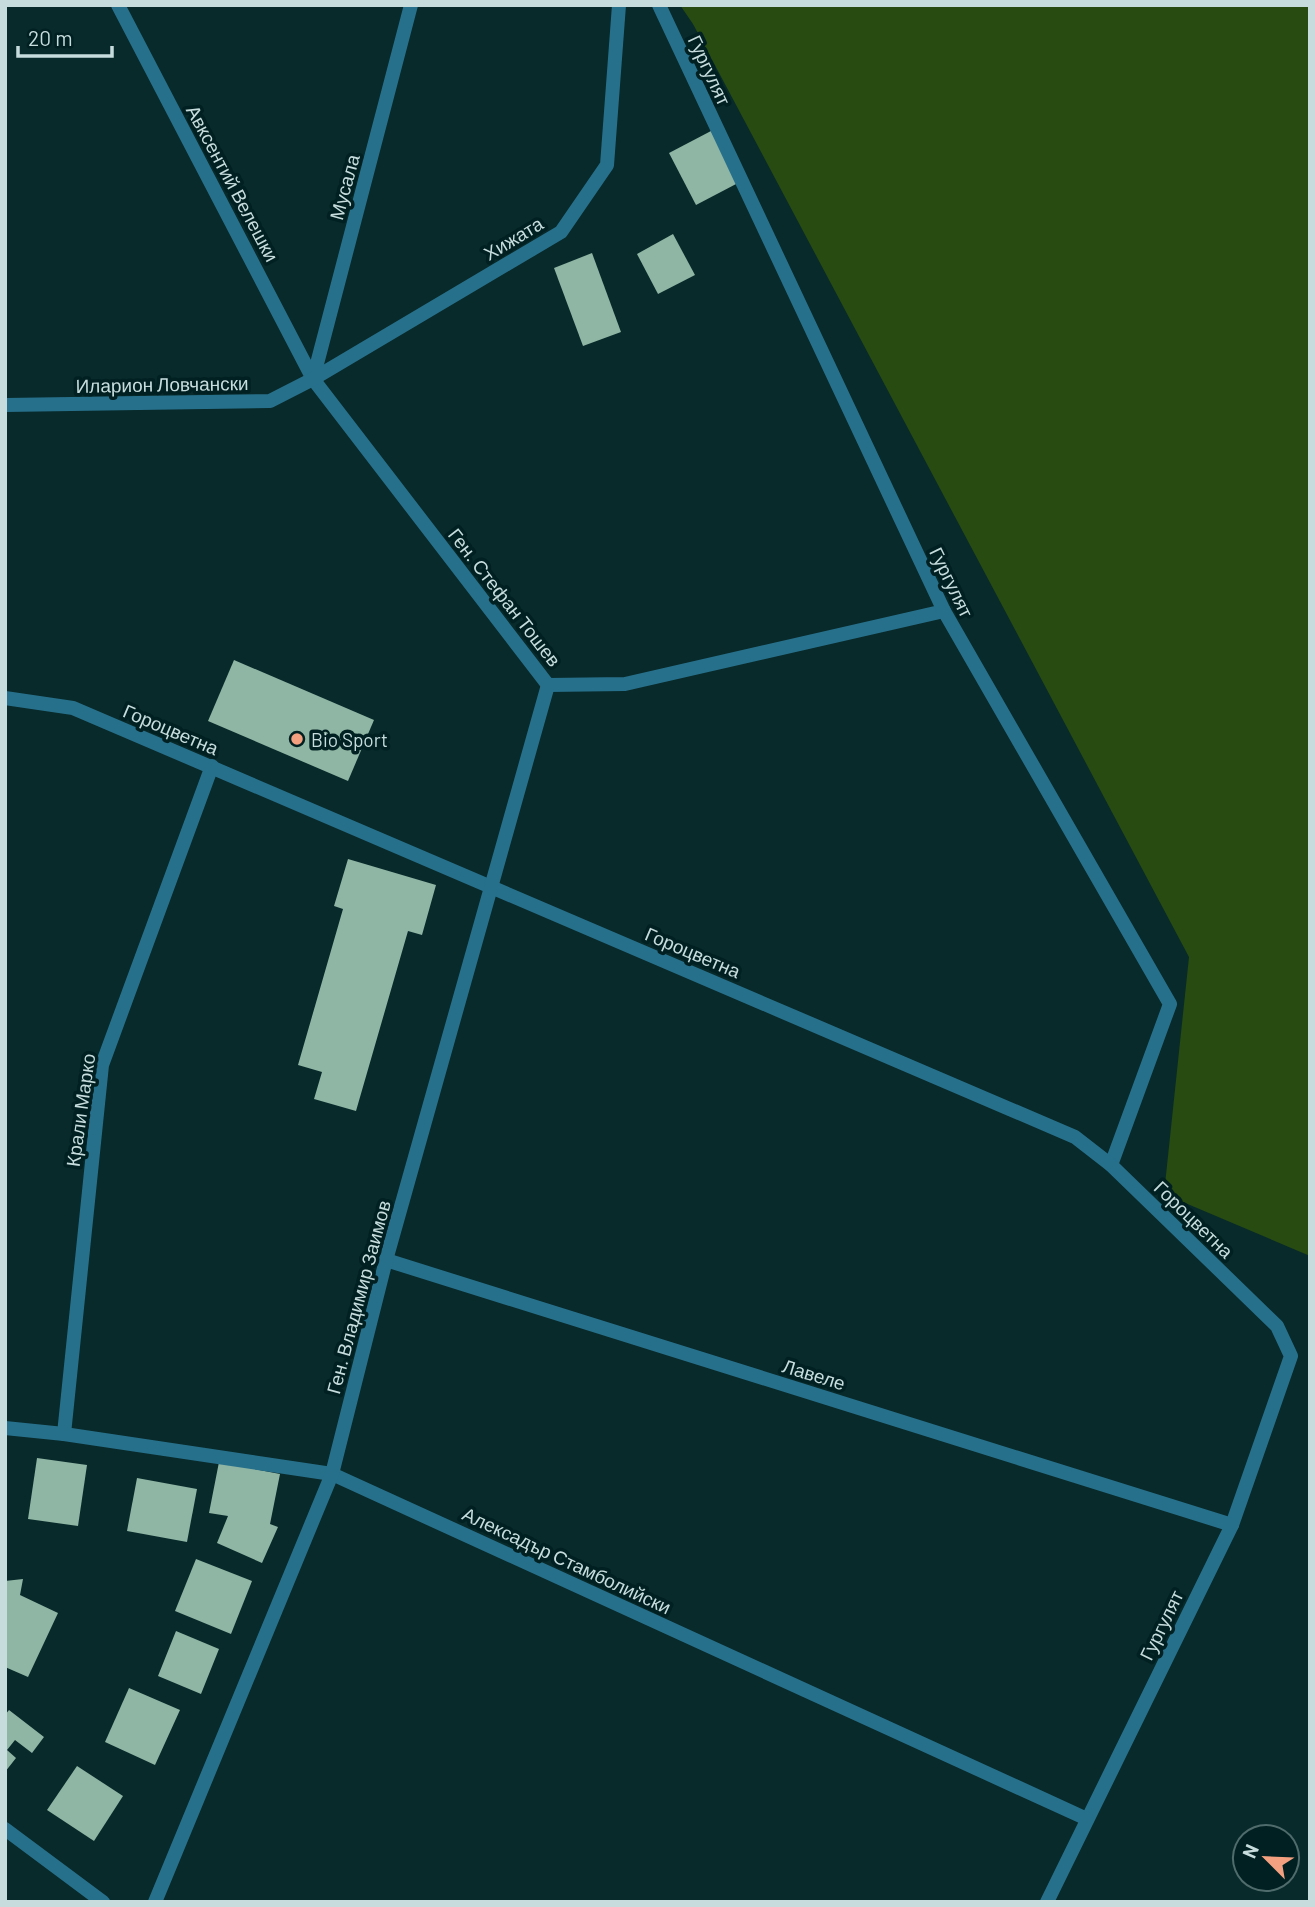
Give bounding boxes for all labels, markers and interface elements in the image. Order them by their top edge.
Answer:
scale bar [18,14,112,58]
text: 20 m [28,25,73,50]
street label: Гургулят [684,31,736,109]
street label: Авксентий Велешки [182,101,284,265]
street label: Мусала [324,151,364,222]
street label: Хижата [479,211,547,265]
street label: Иларион Ловчански [75,371,249,397]
street label: Ген. Стефан Тошев [444,523,566,671]
street label: Гургулят [925,543,979,621]
street label: Гороцветна [120,699,222,760]
place label: Bio Sport [311,728,388,751]
marker: Bio Sport [289,731,305,747]
street label: Гороцветна [642,922,744,983]
street label: Крали Марко [61,1052,99,1168]
street label: Гороцветна [1150,1176,1239,1263]
street label: Ген. Владимир Заимов [321,1198,395,1396]
street label: Лавеле [780,1354,848,1394]
street label: Алексадър Стамболийски [459,1502,675,1618]
street label: Гургулят [1134,1586,1188,1664]
north arrow [1231,1823,1301,1893]
text: N [1237,1840,1263,1861]

